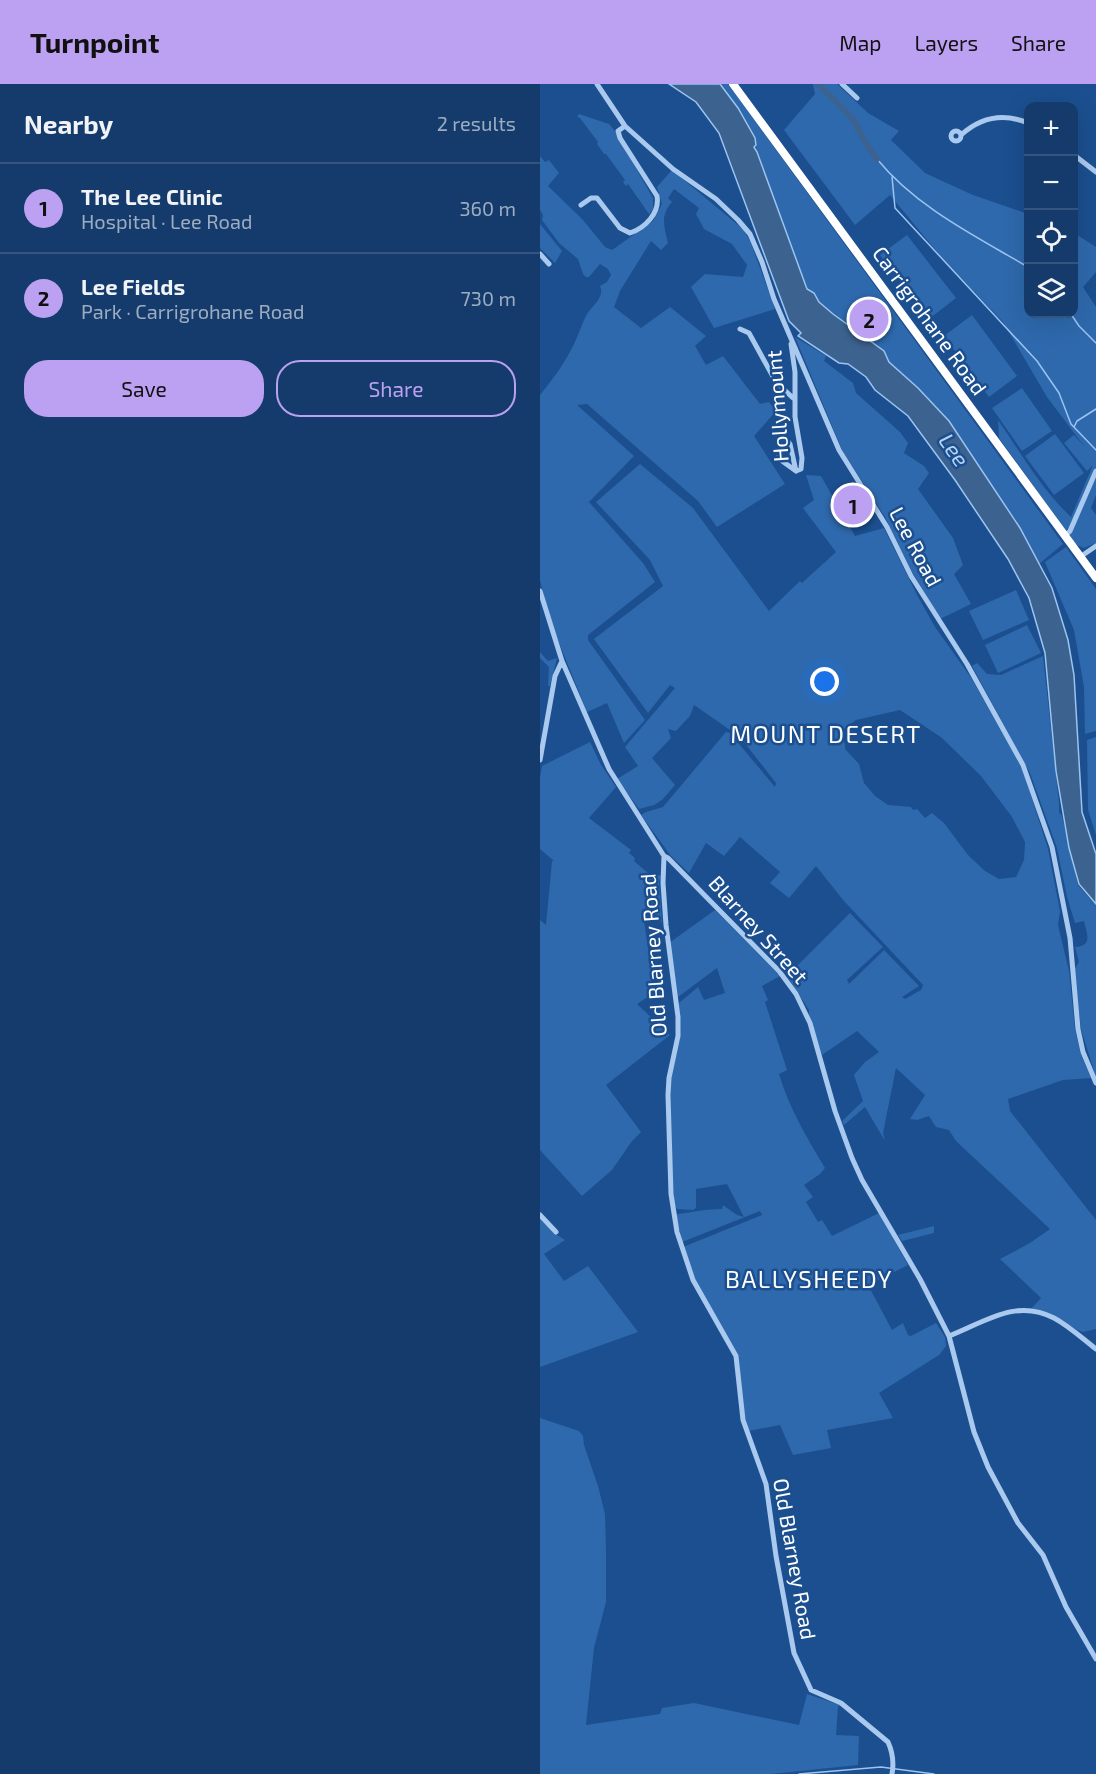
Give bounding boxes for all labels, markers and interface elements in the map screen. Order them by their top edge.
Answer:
text: Turnpoint [30,25,159,59]
text: Map [839,30,881,55]
text: Layers [914,30,978,55]
text: Share [1011,30,1066,55]
map controls [1024,102,1078,318]
button: + [1024,102,1078,156]
text: Nearby [24,108,113,139]
text: 2 results [437,111,516,135]
button: − [1024,156,1078,210]
text: The Lee Clinic [81,183,223,209]
text: 1 [39,196,48,220]
text: 360 m [459,196,516,220]
text: Hospital · Lee Road [81,209,252,233]
button: locate [1024,210,1078,264]
street label: Carrigrohane Road [868,241,993,399]
button: layers [1024,264,1078,318]
text: Lee Fields [81,273,185,299]
text: 2 [38,286,49,310]
text: 730 m [461,286,516,310]
pin: 2 [850,296,888,342]
text: Park · Carrigrohane Road [81,299,304,323]
street label: Hollymount [760,350,793,463]
button: Save [24,360,264,417]
button: Share [276,360,516,417]
water label: Lee [934,428,976,471]
pin: 1 [834,482,872,528]
street label: Lee Road [885,502,948,590]
your location [810,667,839,696]
district label: MOUNT DESERT [730,719,922,748]
street label: Blarney Street [704,870,814,988]
street label: Old Blarney Road [634,873,671,1037]
district label: BALLYSHEEDY [725,1264,893,1293]
street label: Old Blarney Road [769,1476,822,1641]

